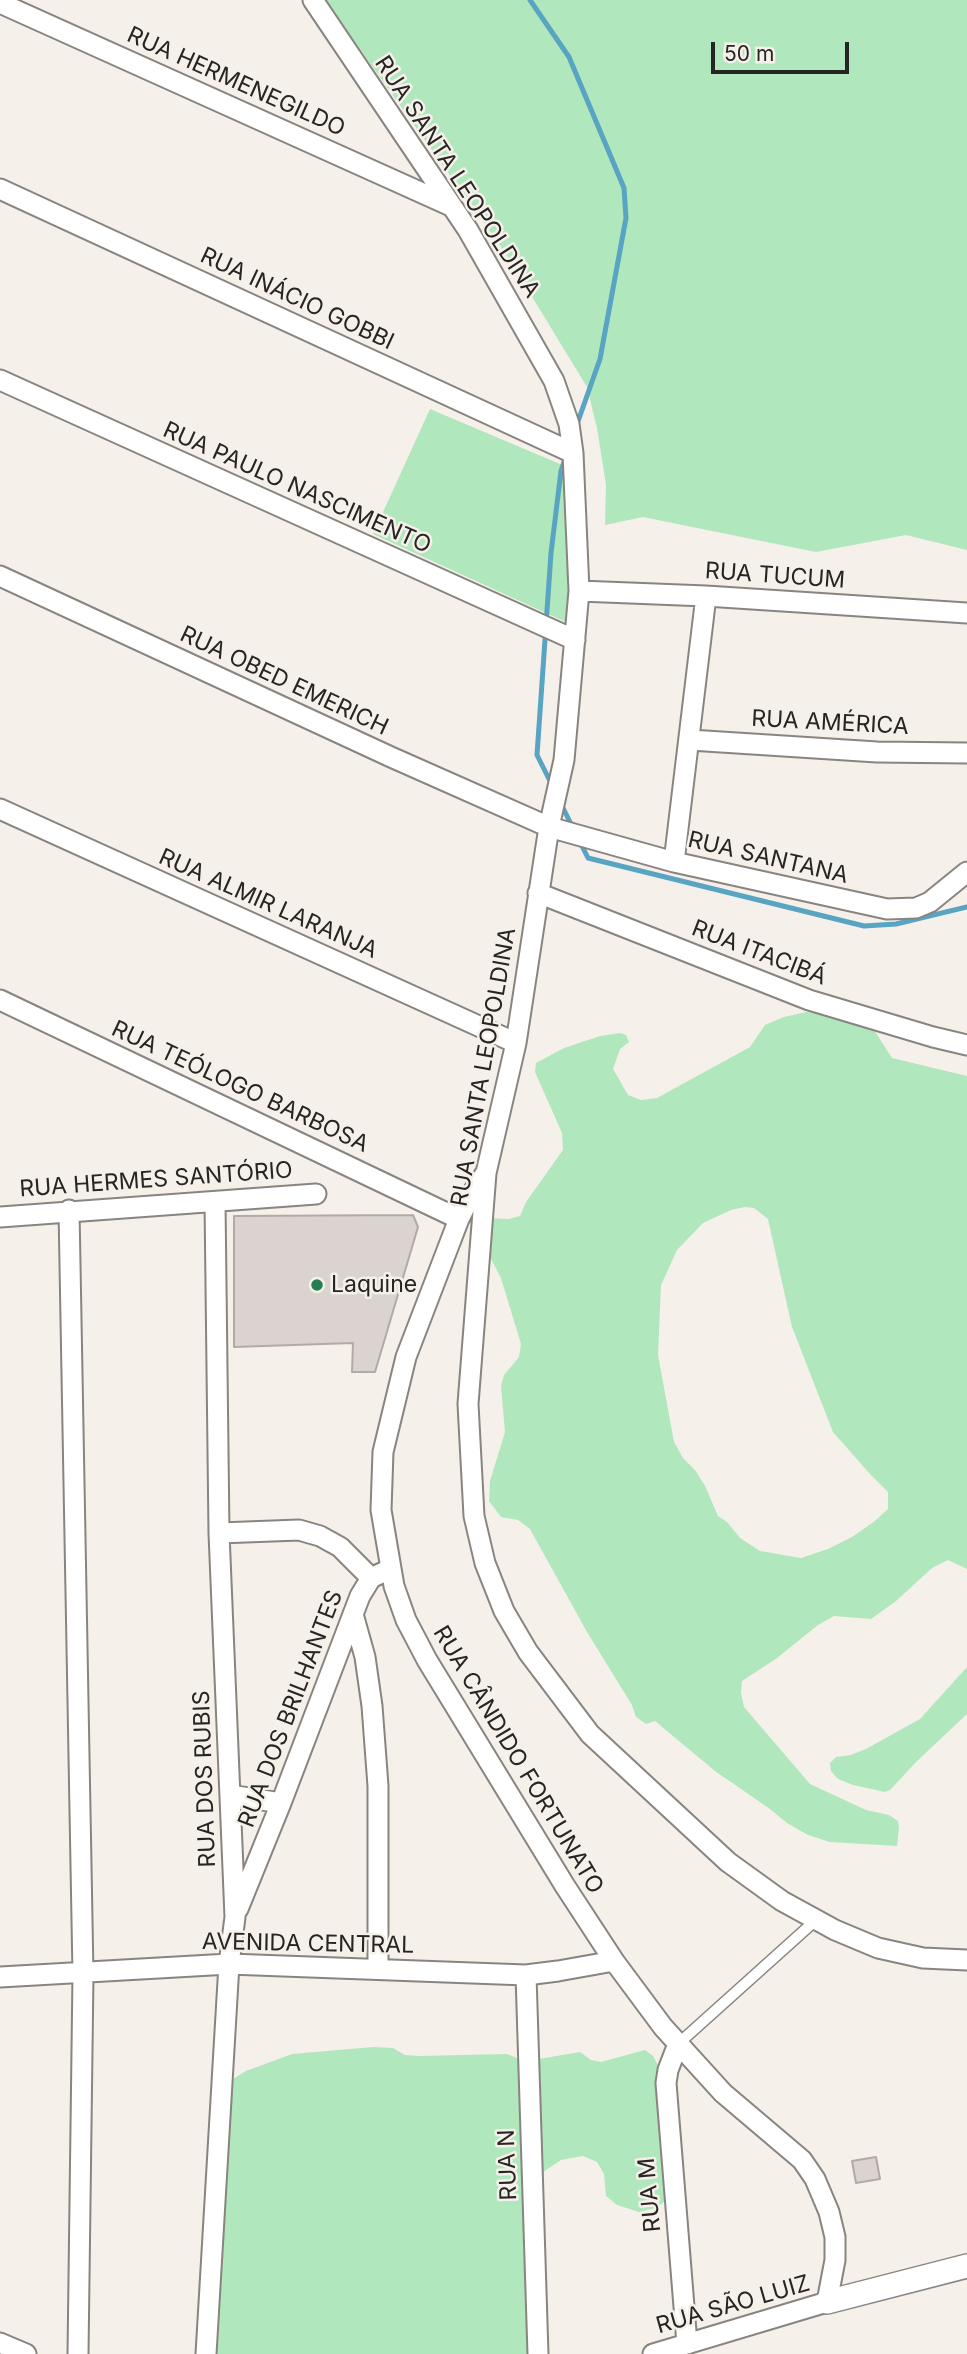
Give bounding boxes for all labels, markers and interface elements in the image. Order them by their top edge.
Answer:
street label: RUA HERMENEGILDO [123,21,349,143]
scale bar [715,28,853,72]
text: 50 m [724,41,774,66]
street label: RUA SANTA LEOPOLDINA [368,51,546,303]
street label: RUA INÁCIO GOBBI [196,242,398,356]
street label: RUA PAULO NASCIMENTO [159,416,435,560]
street label: RUA TUCUM [704,557,846,595]
street label: RUA OBED EMERICH [175,621,393,741]
street label: RUA AMÉRICA [751,705,909,741]
street label: RUA SANTANA [685,826,851,890]
street label: RUA ALMIR LARANJA [154,843,382,965]
street label: RUA ITACIBÁ [688,915,830,991]
street label: RUA SANTA LEOPOLDINA [446,925,522,1209]
street label: RUA TEÓLOGO BARBOSA [107,1015,373,1159]
street label: RUA HERMES SANTÓRIO [19,1157,293,1203]
place label: Laquine [331,1271,417,1299]
marker: Laquine [309,1277,325,1293]
street label: RUA DOS BRILHANTES [233,1586,349,1832]
street label: RUA CÂNDIDO FORTUNATO [427,1621,609,1899]
street label: RUA DOS RUBIS [188,1690,222,1868]
street label: AVENIDA CENTRAL [202,1928,414,1960]
street label: RUA N [493,2129,523,2201]
street label: RUA M [633,2157,667,2233]
street label: RUA SÃO LUIZ [653,2270,813,2340]

